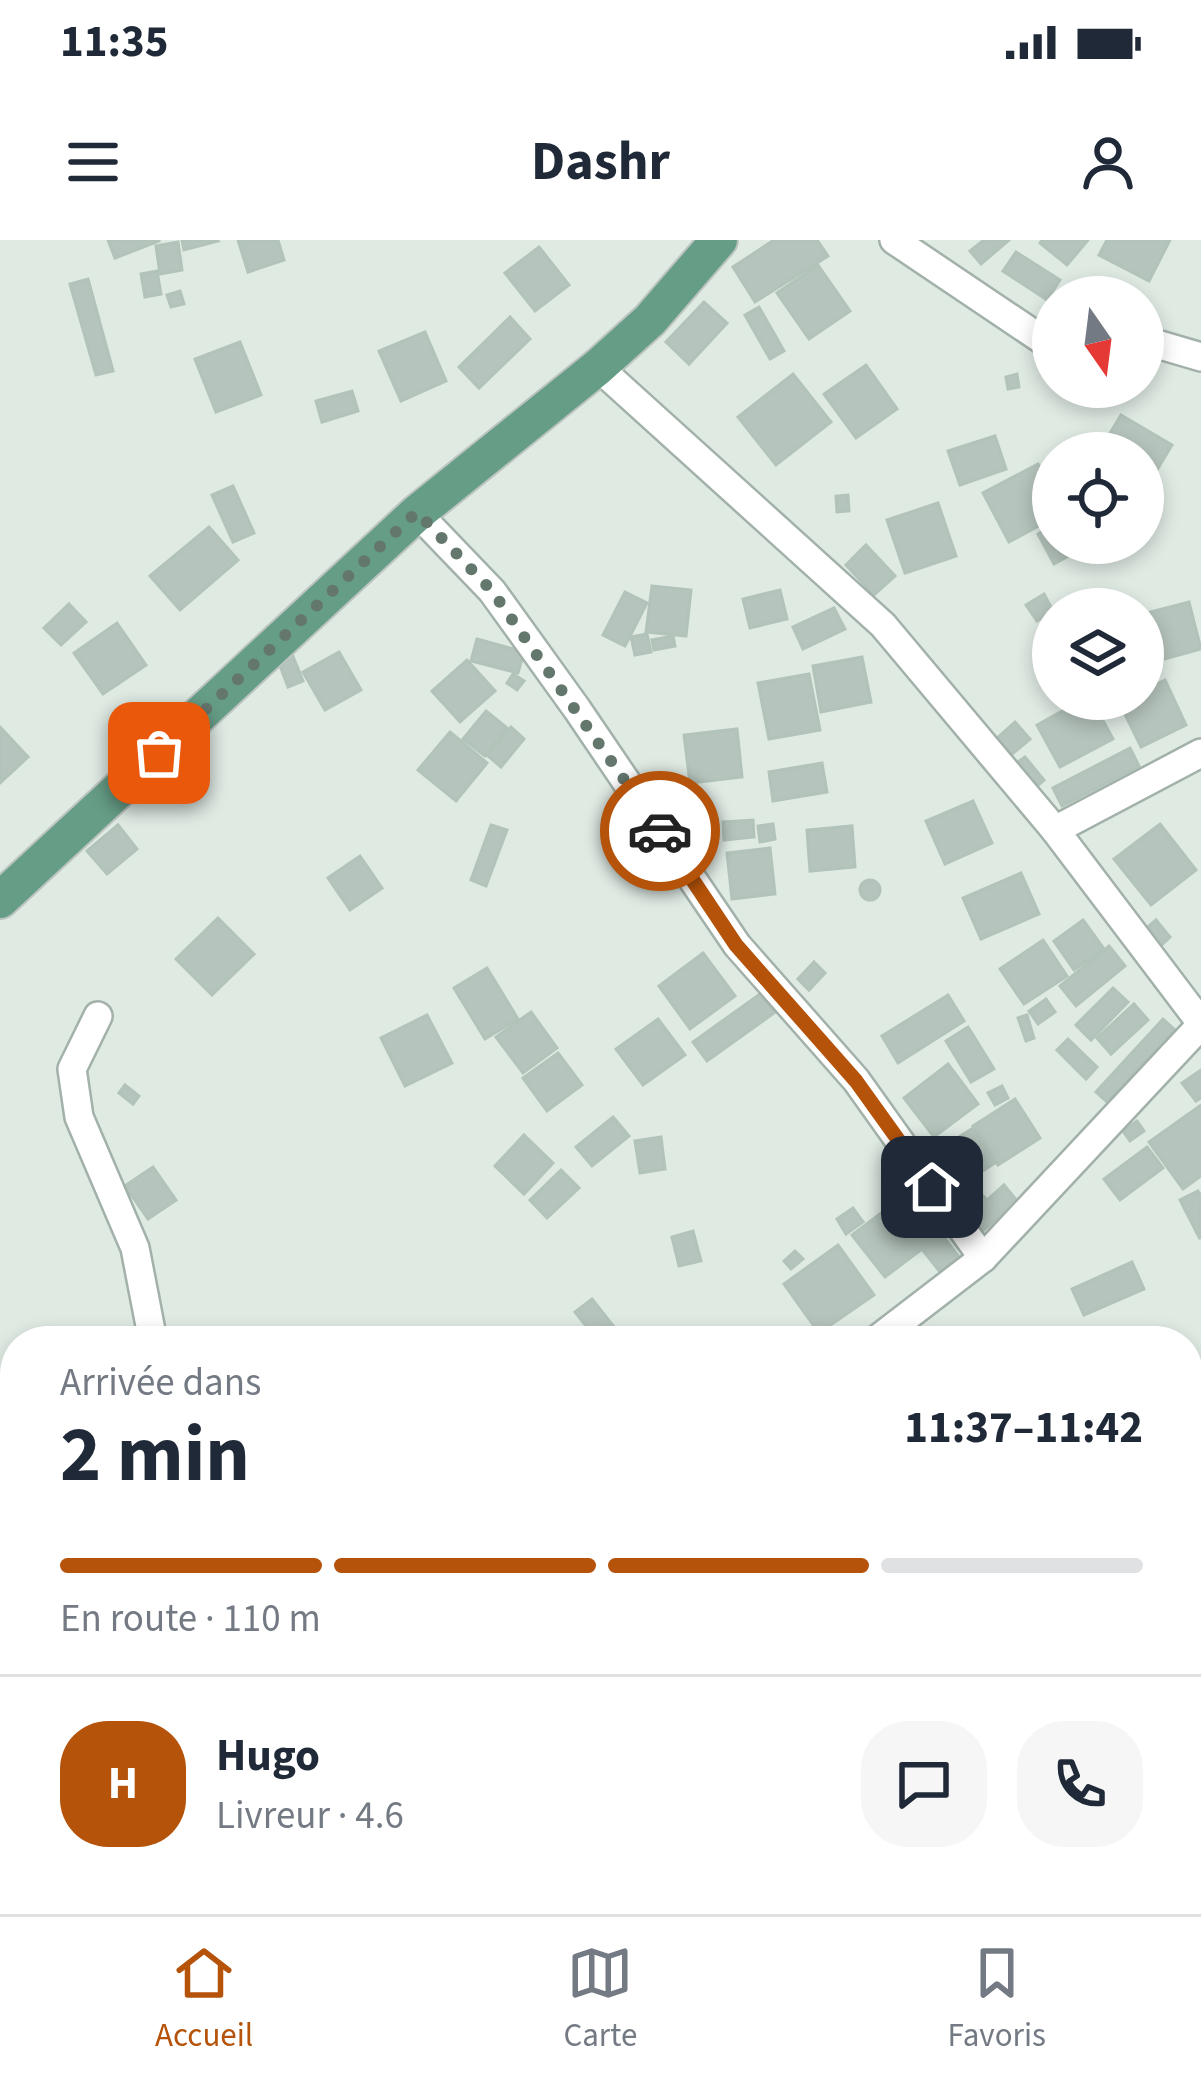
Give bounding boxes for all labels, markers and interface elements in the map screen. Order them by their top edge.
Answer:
text: 11:35 [60,10,169,74]
text: Dashr [531,124,670,201]
icon: menu [60,129,126,195]
icon: person [1075,129,1141,195]
north arrow [1032,276,1164,408]
map controls [1032,276,1164,720]
button: locate [1032,432,1164,564]
button: layers [1032,588,1164,720]
pin [108,702,210,804]
icon: bag [126,720,192,786]
courier [600,771,720,891]
icon: car [627,798,693,864]
pin [881,1136,983,1238]
icon: home [899,1154,965,1220]
text: Arrivée dans [60,1355,261,1411]
text: 11:37–11:42 [904,1396,1143,1460]
text: 2 min [60,1400,250,1511]
text: En route · 110 m [60,1591,321,1647]
button: chat [861,1721,987,1847]
button: phone [1017,1721,1143,1847]
text: Hugo [216,1724,320,1788]
text: H [108,1752,138,1816]
text: Livreur · 4.6 [216,1788,404,1844]
tab: Accueil [155,1940,253,2059]
tab: Carte [563,1940,637,2059]
tab: Favoris [948,1940,1046,2059]

